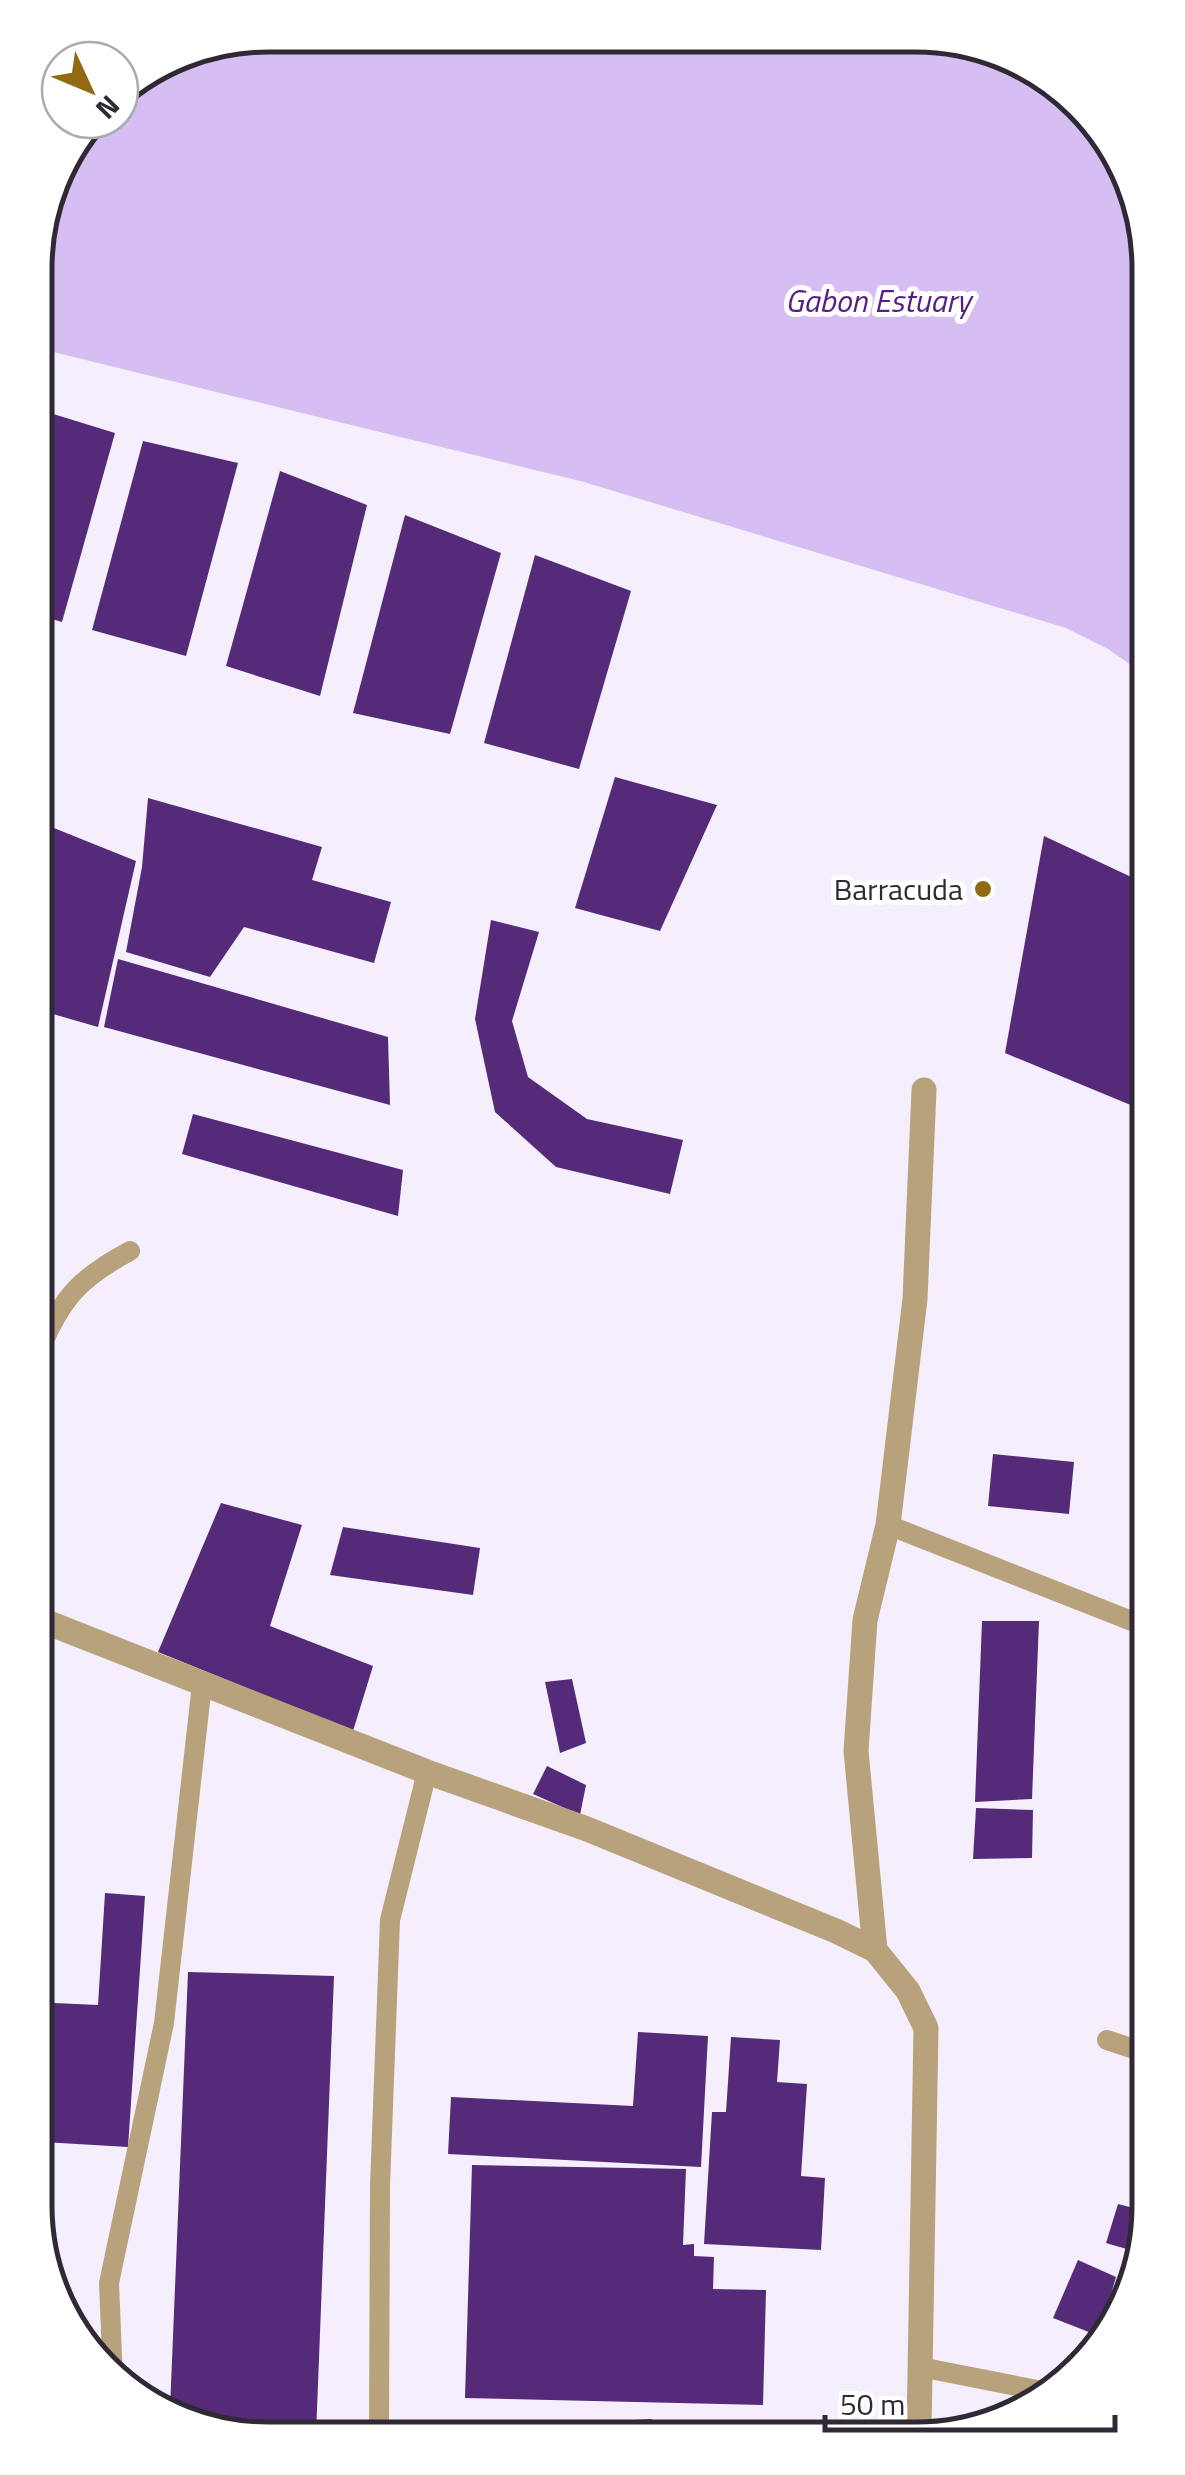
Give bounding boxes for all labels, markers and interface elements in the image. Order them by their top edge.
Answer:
north arrow [40,40,140,140]
text: N [86,86,131,130]
water label: Gabon Estuary [785,276,974,324]
place label: Barracuda [834,866,963,912]
marker: Barracuda [972,878,994,900]
scale bar [825,2370,1115,2432]
text: 50 m [840,2381,905,2427]

